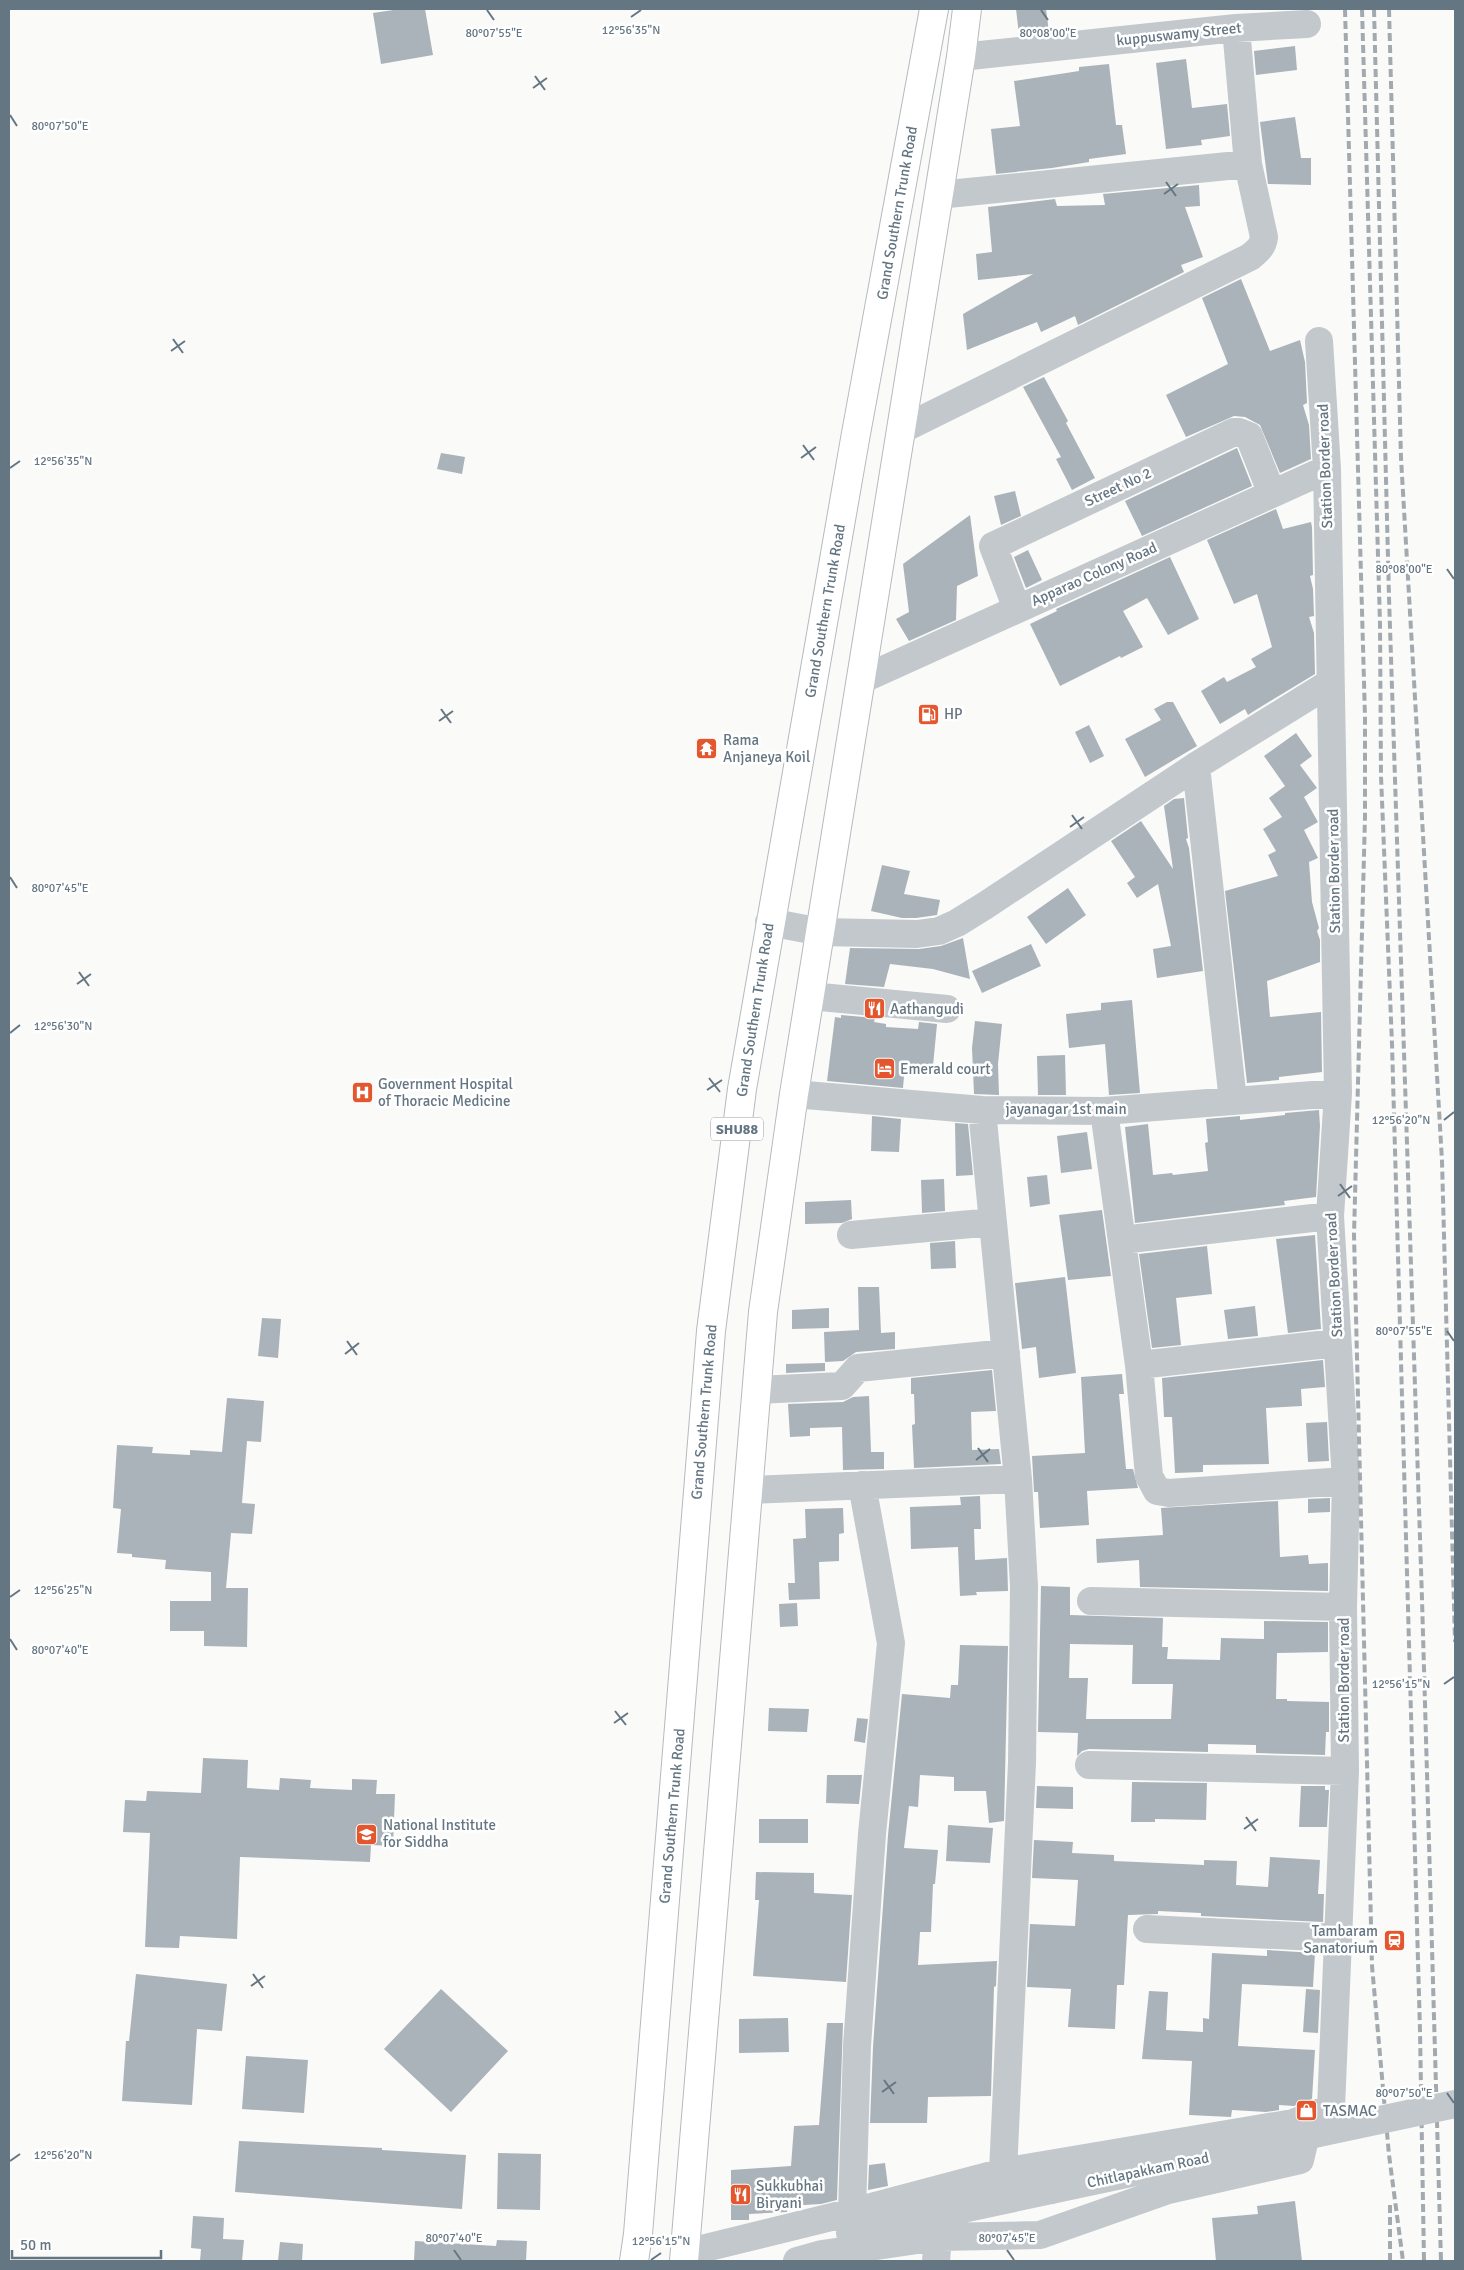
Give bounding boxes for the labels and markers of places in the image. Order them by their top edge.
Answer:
fuel station icon: HP [916,702,940,726]
place label: HP [944,705,963,723]
place label: Rama Anjaneya Koil [723,731,810,766]
temple icon: Rama Anjaneya Koil [695,737,719,761]
restaurant icon: Aathangudi [862,997,886,1021]
place label: Aathangudi [890,1000,964,1018]
hotel icon: Emerald court [872,1057,896,1081]
place label: Emerald court [900,1060,991,1078]
place label: Government Hospital of Thoracic Medicine [378,1075,513,1110]
hospital icon: Government Hospital of Thoracic Medicine [350,1081,374,1105]
place label: National Institute for Siddha [383,1816,496,1851]
school or university icon: National Institute for Siddha [355,1822,379,1846]
place label: Tambaram Sanatorium [1304,1922,1378,1957]
station icon: Tambaram Sanatorium [1382,1928,1406,1952]
shop icon: TASMAC [1295,2099,1319,2123]
place label: TASMAC [1323,2102,1377,2120]
place label: Sukkubhai Biryani [756,2177,823,2212]
restaurant icon: Sukkubhai Biryani [728,2183,752,2207]

